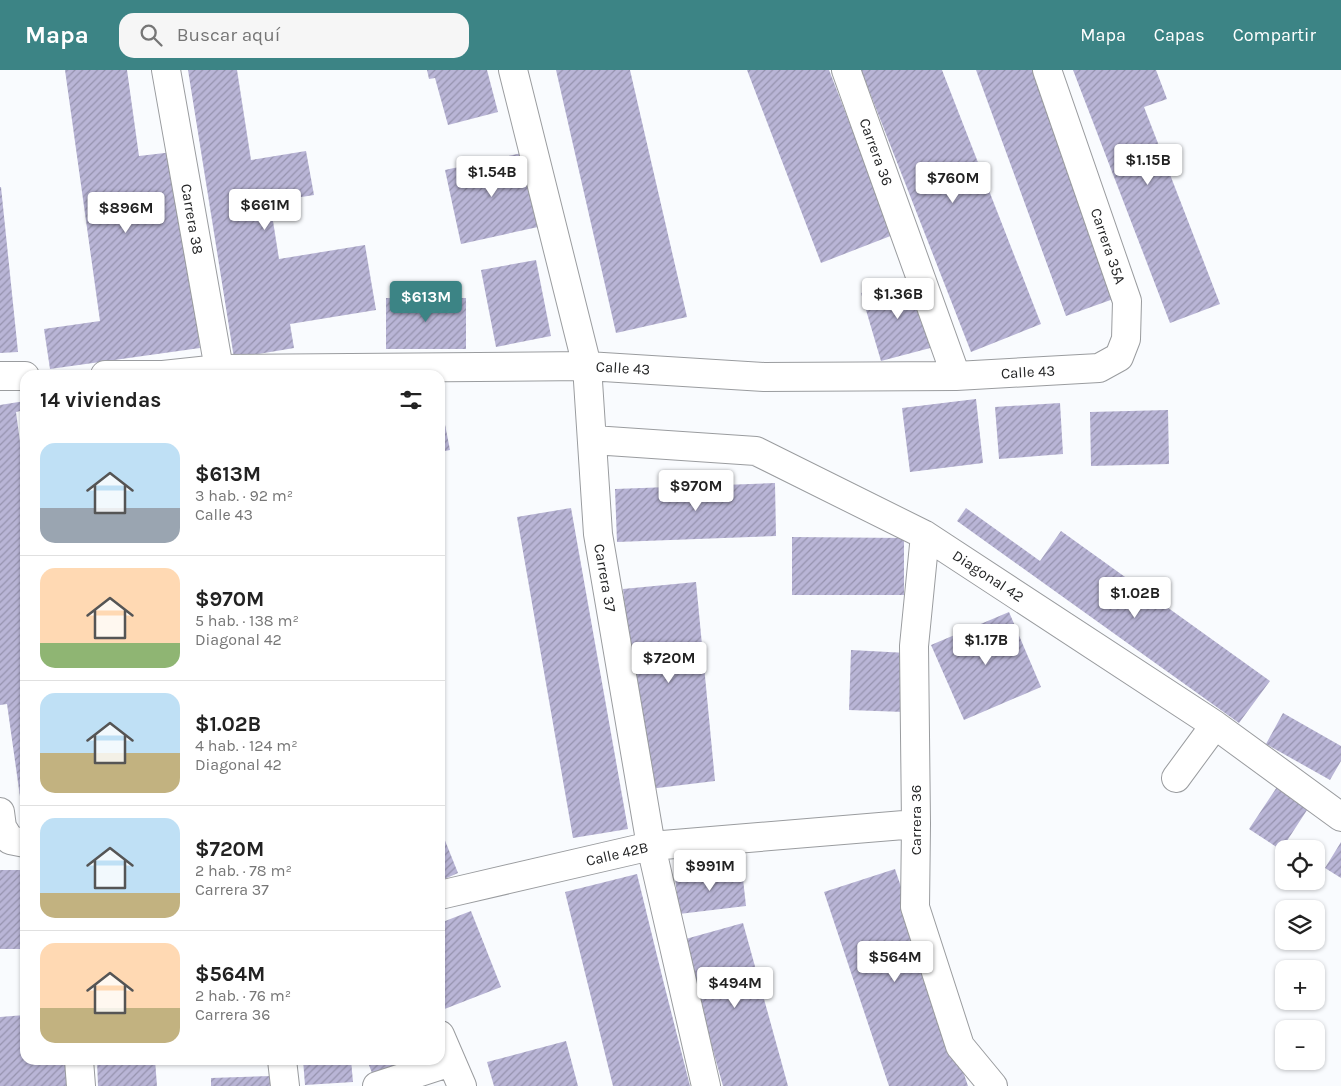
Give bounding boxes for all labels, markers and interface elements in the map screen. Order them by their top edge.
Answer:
search box [119,13,469,58]
text: Mapa [25,21,89,49]
icon: search [137,21,165,49]
text: Buscar aquí [177,24,280,46]
text: Mapa [1080,24,1126,46]
text: Capas [1154,24,1205,46]
text: Compartir [1233,24,1316,46]
street label: Carrera 36 [855,116,897,188]
pin: $1.15B [1107,144,1189,186]
text: $1.15B [1125,150,1171,169]
pin: $1.54B [451,156,533,198]
text: $1.54B [467,162,517,181]
pin: $760M [918,162,988,204]
text: $760M [927,168,979,187]
street label: Carrera 38 [177,182,207,256]
pin: $661M [230,189,300,231]
pin: $896M [91,191,161,234]
text: $661M [240,195,290,214]
text: $896M [99,198,153,217]
street label: Carrera 35A [1087,206,1130,287]
pin: $1.36B [857,278,939,320]
pin: $613M [391,280,461,323]
text: $1.36B [873,284,923,303]
text: $613M [401,287,451,306]
street label: Calle 43 [595,358,651,378]
street label: Calle 43 [1000,362,1056,382]
icon: filters [397,386,425,414]
text: 14 viviendas [40,388,161,412]
text: $613M [195,462,261,486]
icon: home [80,463,140,523]
pin: $970M [661,470,731,512]
text: $970M [670,476,722,495]
text: 3 hab. · 92 m² [195,486,293,505]
text: Calle 43 [195,505,253,524]
street label: Carrera 37 [590,542,620,614]
street label: Diagonal 42 [949,546,1027,606]
pin: $1.02B [1094,576,1176,619]
text: $1.02B [1110,583,1160,602]
text: $970M [195,587,264,611]
icon: home [80,588,140,648]
text: 5 hab. · 138 m² [195,611,299,630]
pin: $1.17B [945,624,1027,666]
text: Diagonal 42 [195,630,282,649]
text: $1.17B [964,630,1008,649]
pin: $720M [634,642,704,684]
text: $720M [643,648,695,667]
text: $1.02B [195,712,261,736]
icon: home [80,713,140,773]
text: 4 hab. · 124 m² [195,736,298,755]
text: Diagonal 42 [195,755,282,774]
street label: Carrera 36 [907,785,925,855]
text: $720M [195,837,264,861]
icon: home [80,838,140,898]
street label: Calle 42B [584,838,650,870]
map controls [1275,840,1325,1070]
button: locate [1275,840,1325,890]
pin: $991M [675,850,745,892]
text: $991M [685,856,735,875]
text: 2 hab. · 78 m² [195,861,292,880]
text: Carrera 37 [195,880,269,899]
button: layers [1275,900,1325,950]
pin: $564M [860,940,930,983]
text: $564M [868,947,922,966]
button: + [1275,960,1325,1010]
text: $564M [195,962,265,986]
icon: home [80,963,140,1023]
pin: $494M [700,966,770,1009]
text: $494M [708,973,762,992]
text: 2 hab. · 76 m² [195,986,291,1005]
text: Carrera 36 [195,1005,270,1024]
button: − [1275,1020,1325,1070]

